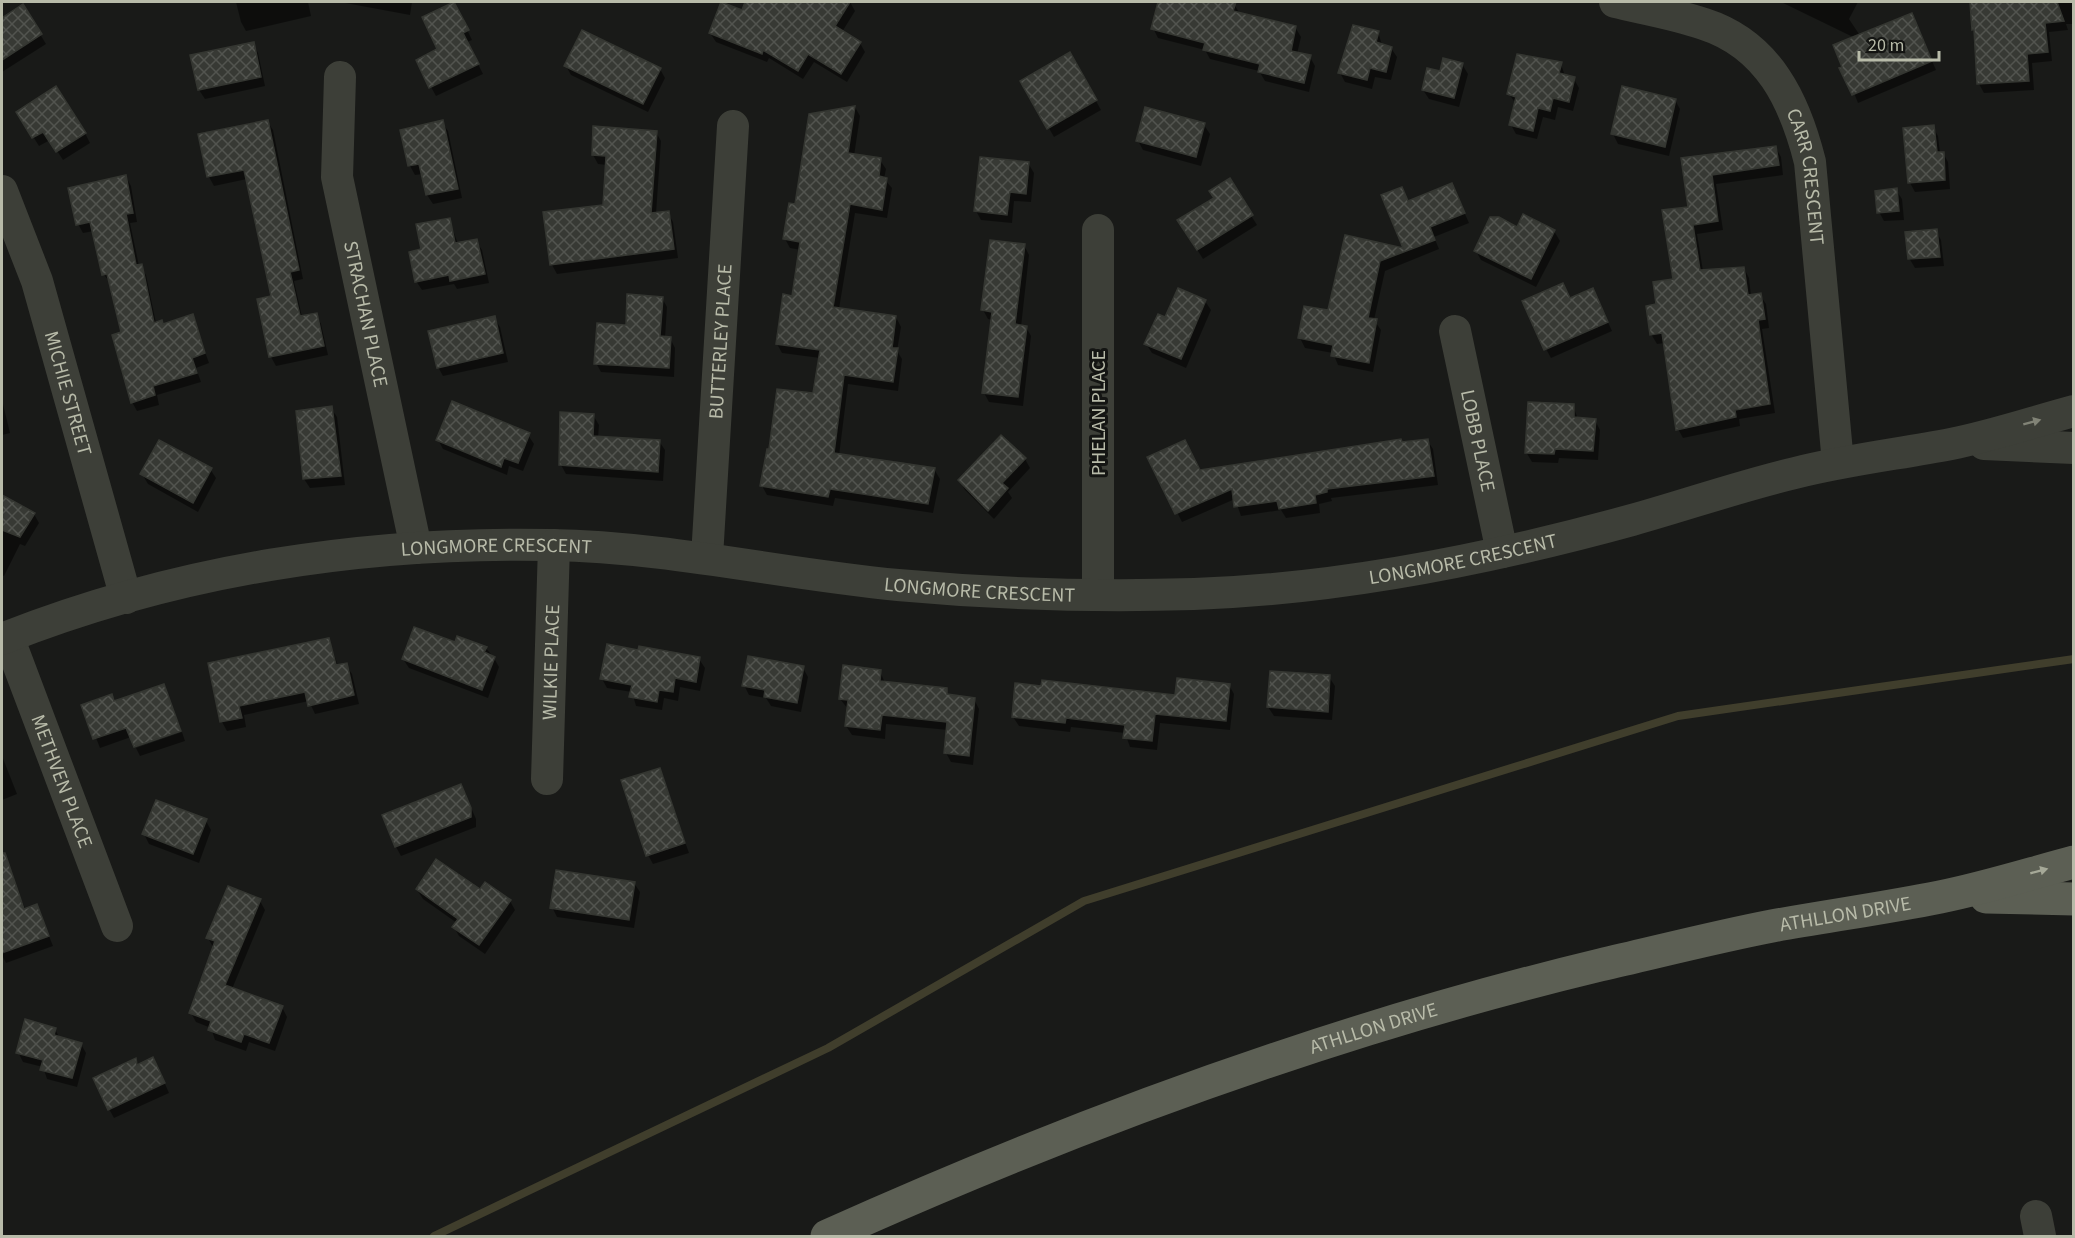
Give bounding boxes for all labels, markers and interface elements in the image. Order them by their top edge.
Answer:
scale bar [1859,24,1938,62]
text: 20 m [1868,33,1904,58]
street label: CARR CRESCENT [1779,104,1831,246]
street label: STRACHAN PLACE [336,238,394,390]
street label: BUTTERLEY PLACE [702,263,740,420]
street label: MICHIE STREET [37,328,98,459]
street label: PHELAN PLACE [1085,350,1113,476]
street label: LOBB PLACE [1453,387,1502,494]
one-way arrow [2023,417,2042,427]
street label: LONGMORE CRESCENT [1367,527,1560,592]
street label: LONGMORE CRESCENT [400,532,593,564]
street label: LONGMORE CRESCENT [883,571,1076,610]
street label: WILKIE PLACE [536,604,567,720]
street label: METHVEN PLACE [24,711,99,852]
one-way arrow [2030,866,2048,876]
street label: ATHLLON DRIVE [1778,890,1913,939]
street label: ATHLLON DRIVE [1306,996,1441,1062]

